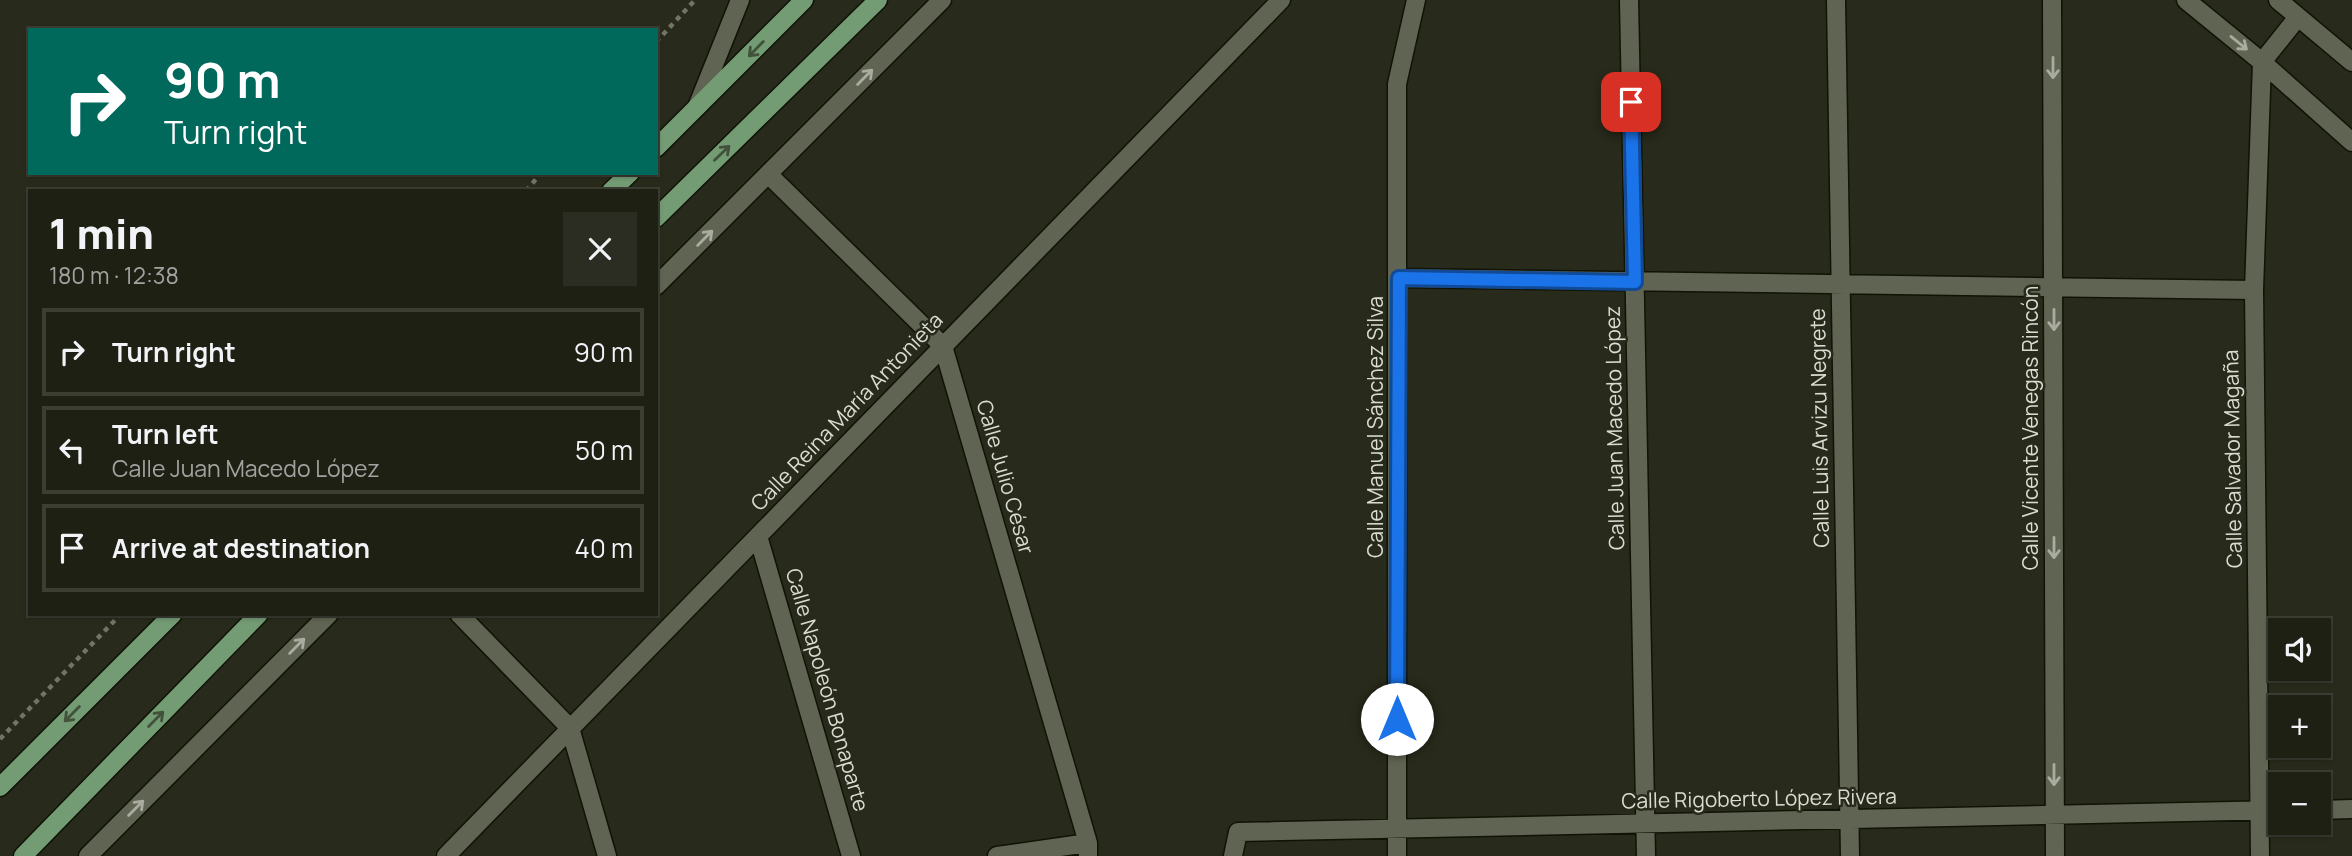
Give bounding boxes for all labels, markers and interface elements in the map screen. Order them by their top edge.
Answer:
one-way arrow [2230,35,2248,51]
one-way arrow [748,40,765,57]
text: 90 m [164,46,281,113]
icon: right [49,56,140,147]
one-way arrow [2046,56,2060,79]
one-way arrow [857,68,874,85]
pin [1601,72,1661,132]
icon: arrive [1612,83,1650,121]
text: Turn right [164,110,307,154]
one-way arrow [714,144,731,161]
text: 1 min [49,204,154,262]
button: close [563,212,637,286]
one-way arrow [696,229,713,246]
text: 180 m · 12:38 [49,259,179,291]
street label: Calle Vicente Venegas Rincón [2016,286,2044,570]
street label: Calle Manuel Sánchez Silva [1361,296,1389,558]
street label: Calle Reina María Antonieta [744,306,949,516]
street label: Calle Juan Macedo López [1598,306,1630,550]
street label: Calle Luis Arvizu Negrete [1803,308,1835,548]
one-way arrow [2047,308,2061,331]
icon: right [53,333,91,371]
text: Turn right [112,334,236,370]
text: 90 m [574,334,633,370]
street label: Calle Salvador Magaña [2216,350,2248,568]
street label: Calle Julio César [971,396,1041,557]
text: Turn left [112,416,219,452]
icon: left [53,431,91,469]
text: 50 m [575,432,633,468]
text: Calle Juan Macedo López [112,452,380,484]
icon: arrive [53,529,91,567]
text: Arrive at destination [112,530,370,566]
text: 40 m [575,530,633,566]
one-way arrow [2047,536,2061,559]
street label: Calle Napoleón Bonaparte [780,565,876,814]
map controls [2268,618,2331,835]
button: sound [2268,618,2331,681]
one-way arrow [288,638,305,655]
position arrow [1360,682,1434,756]
button: + [2268,695,2331,758]
one-way arrow [64,706,81,723]
one-way arrow [147,710,164,727]
one-way arrow [2047,763,2061,786]
button: − [2268,772,2331,835]
street label: Calle Rigoberto López Rivera [1621,782,1897,814]
one-way arrow [127,799,144,816]

